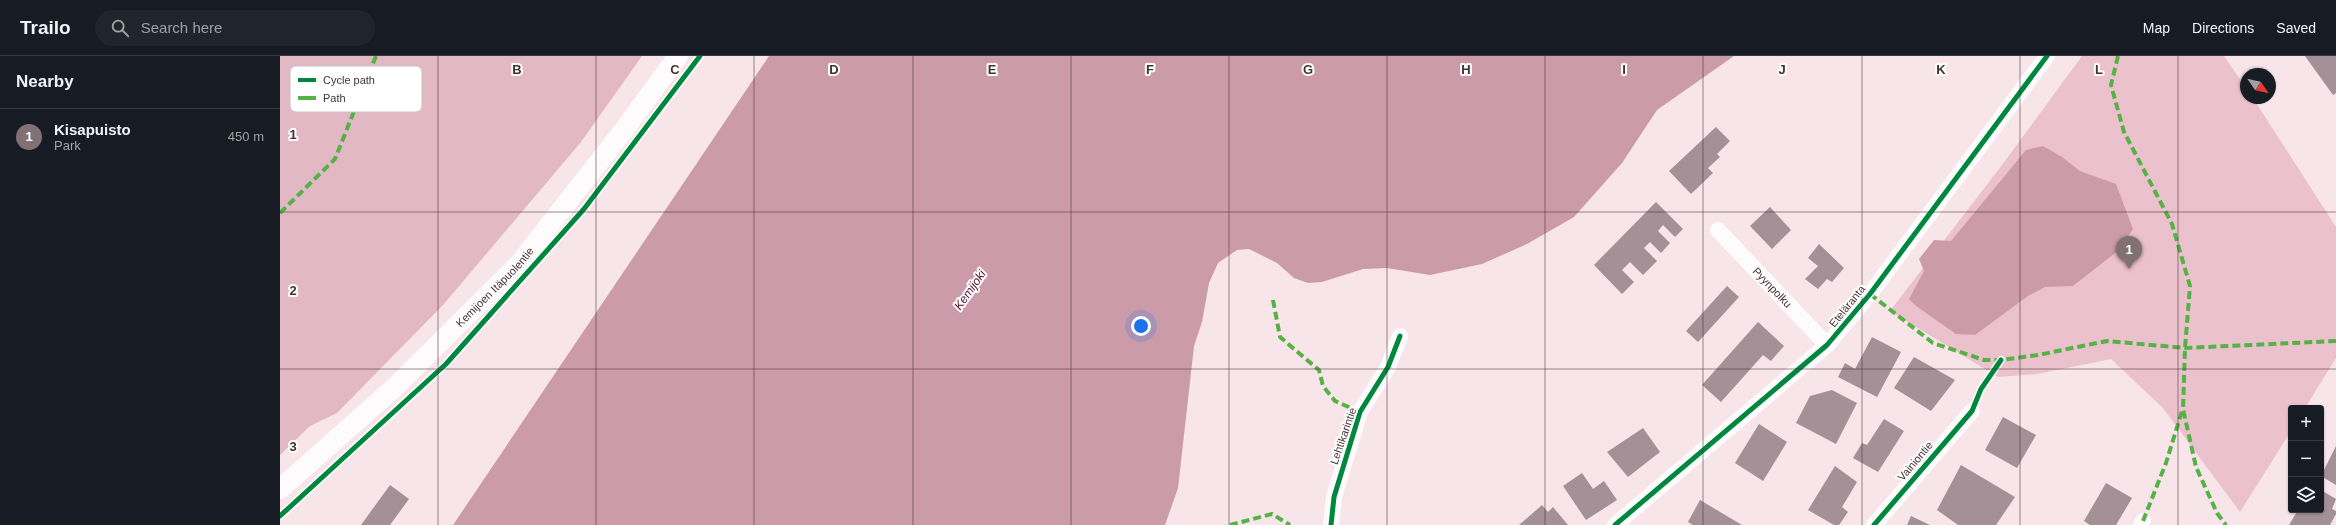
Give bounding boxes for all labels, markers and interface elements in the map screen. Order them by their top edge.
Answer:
search box [95,10,375,46]
text: Trailo [20,17,71,38]
icon: search [109,17,131,39]
text: Search here [141,19,222,36]
text: Map [2143,20,2170,36]
text: Directions [2192,20,2254,36]
text: Saved [2276,20,2316,36]
text: B [512,62,522,77]
text: C [670,62,680,77]
text: D [829,62,839,77]
text: E [988,62,997,77]
text: F [1146,62,1154,77]
text: G [1303,62,1313,77]
text: H [1461,62,1471,77]
text: I [1622,62,1626,77]
text: J [1778,62,1786,77]
text: K [1936,62,1946,77]
text: L [2095,62,2103,77]
legend [290,66,422,112]
north arrow [2240,68,2276,104]
text: Nearby [16,72,74,91]
text: Cycle path [323,74,375,86]
text: Path [323,92,346,104]
text: Kisapuisto [54,121,131,138]
text: 1 [289,127,297,142]
text: 1 [25,129,33,144]
text: 450 m [228,129,264,144]
text: Park [54,138,81,153]
pin: 1 [2116,236,2142,269]
street label: Kemijoen Itäpuolentie [453,245,536,329]
street label: Pyynpolku [1751,265,1794,310]
water label: Kemijoki [951,267,989,313]
street label: Eteläranta [1827,282,1868,329]
text: 2 [289,283,297,298]
your location [1131,316,1151,336]
map controls [2288,405,2324,513]
button: + [2288,405,2324,441]
street label: Lehtikarintie [1328,406,1358,466]
text: 3 [289,439,297,454]
street label: Vainiontie [1895,439,1935,483]
button: − [2288,441,2324,477]
button: layers [2288,477,2324,513]

